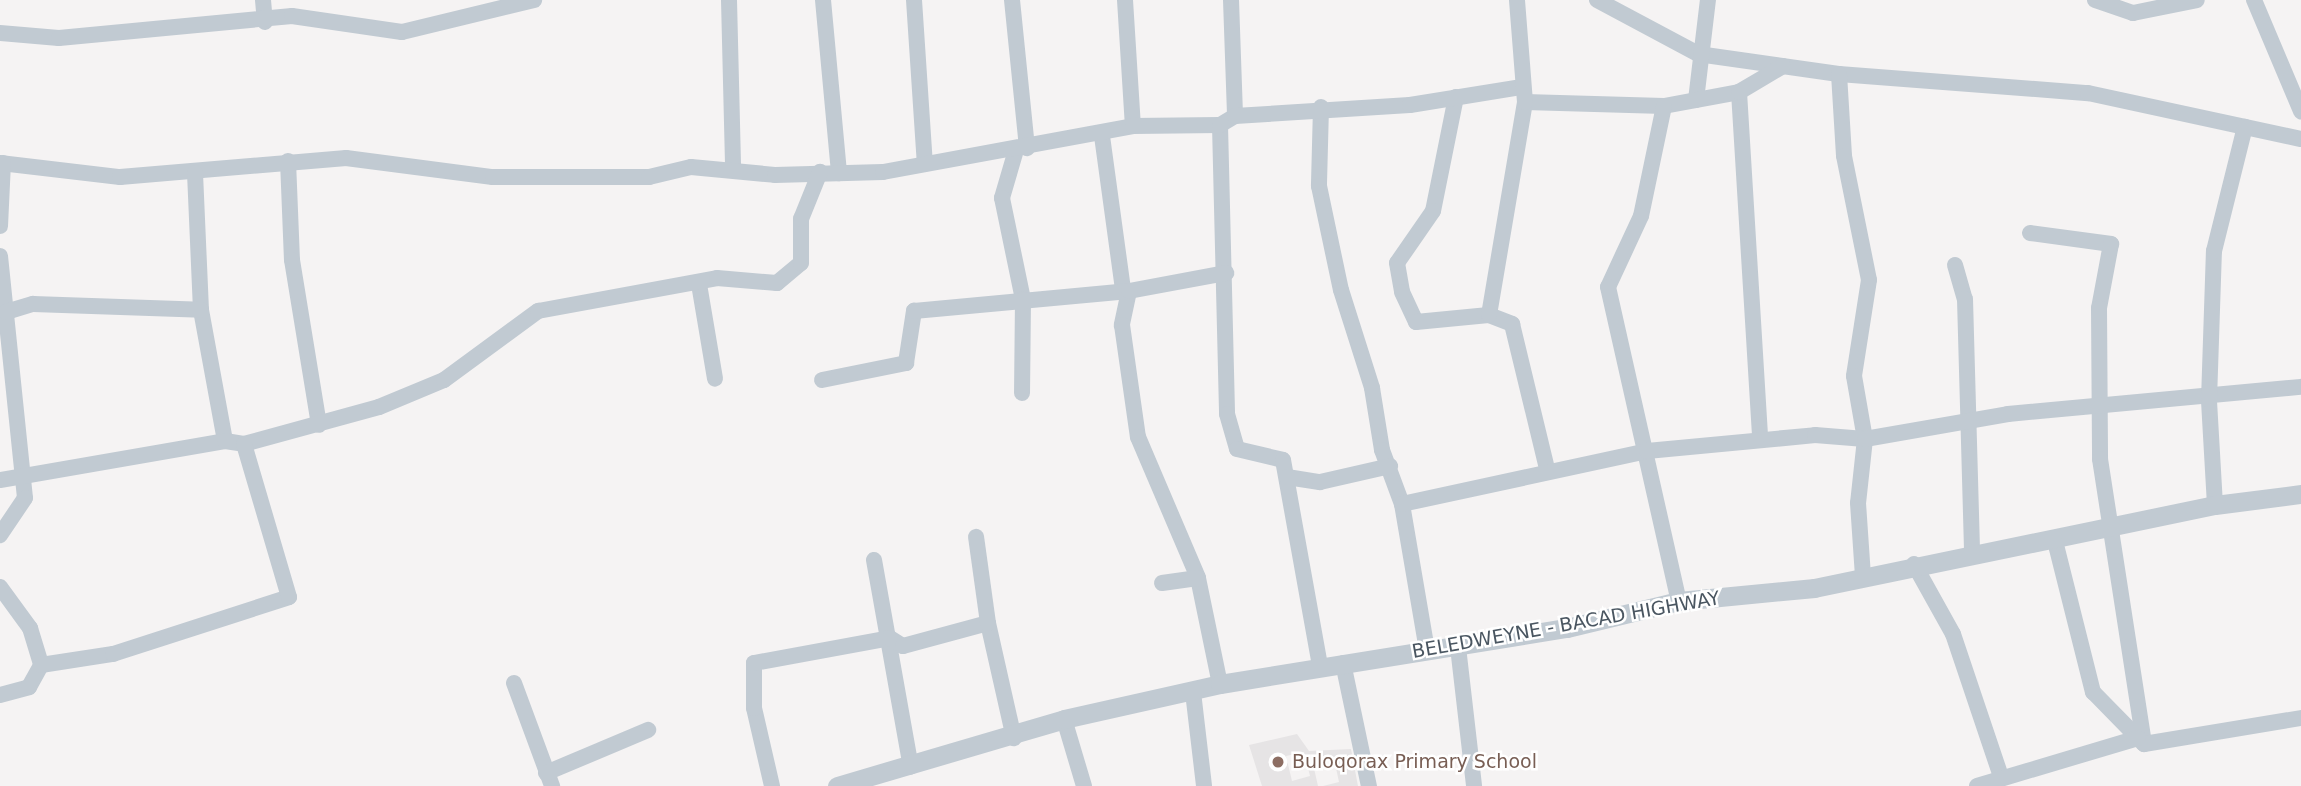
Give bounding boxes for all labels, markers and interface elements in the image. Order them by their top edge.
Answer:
street label: BELEDWEYNE - BACAD HIGHWAY [1410,587,1722,663]
place label: Buloqorax Primary School [1292,751,1537,773]
marker: Buloqorax Primary School [1270,754,1286,770]

